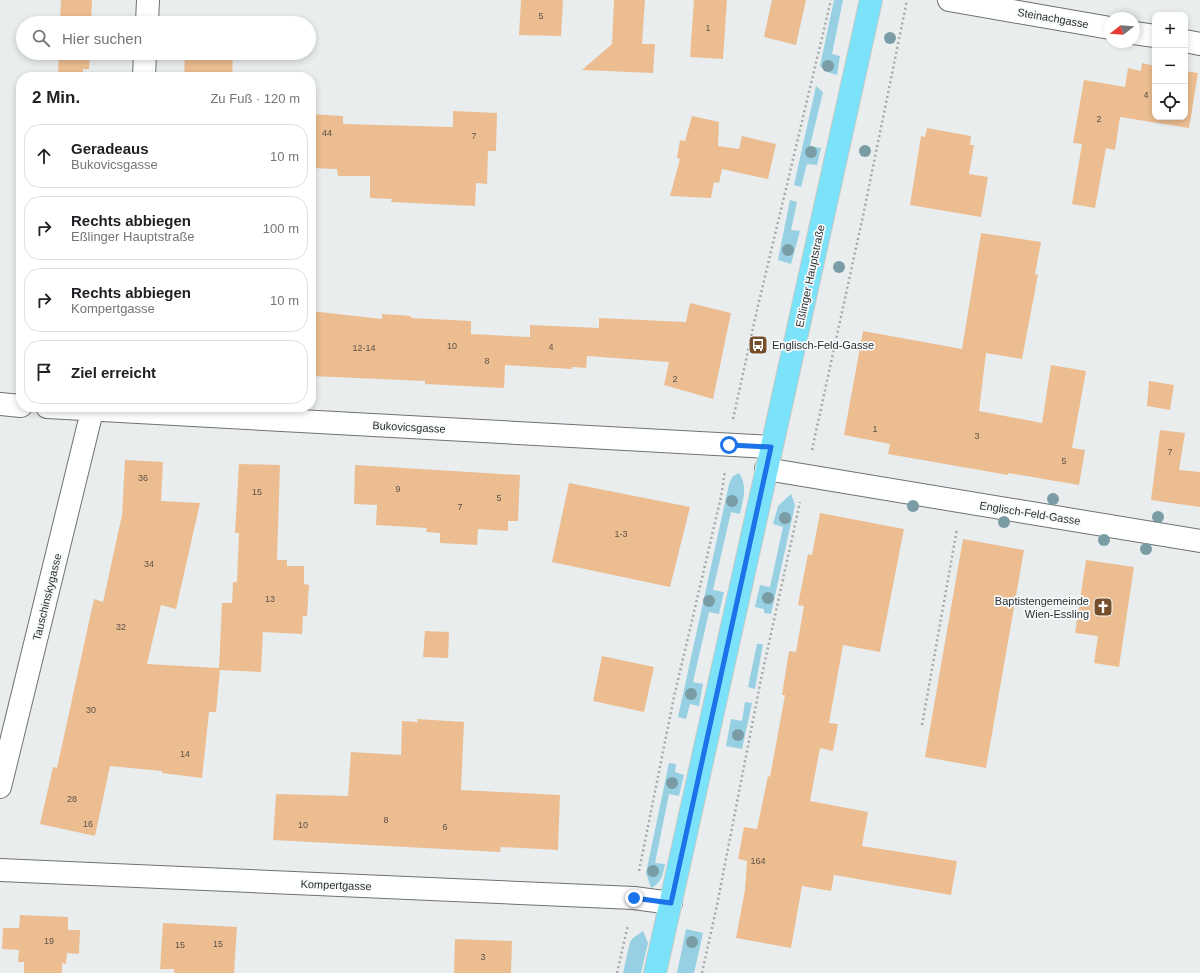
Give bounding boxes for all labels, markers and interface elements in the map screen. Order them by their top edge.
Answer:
street label: Steinachgasse [1016,6,1090,30]
house number: 5 [538,11,544,21]
north arrow [1104,12,1140,48]
map controls [1152,12,1188,120]
button: + [1152,12,1188,48]
search box [16,16,316,60]
house number: 1 [705,23,711,33]
icon: search [30,27,52,49]
text: Hier suchen [62,30,142,47]
button: − [1152,48,1188,84]
button: locate [1152,84,1188,120]
text: 2 Min. [32,88,80,107]
house number: 4 [1143,90,1149,100]
text: Zu Fuß · 120 m [210,91,300,106]
house number: 2 [1096,114,1102,124]
house number: 44 [322,128,332,138]
house number: 7 [471,131,477,141]
text: Geradeaus [71,140,149,157]
icon: ahead [33,145,55,167]
text: 10 m [270,149,299,164]
text: Bukovicsgasse [71,157,158,172]
text: Rechts abbiegen [71,212,191,229]
icon: right [33,217,55,239]
text: 100 m [263,221,299,236]
street label: Eßlinger Hauptstraße [793,224,827,328]
text: Eßlinger Hauptstraße [71,229,195,244]
text: Rechts abbiegen [71,284,191,301]
icon: right [33,289,55,311]
text: 10 m [270,293,299,308]
text: Kompertgasse [71,301,155,316]
bus stop icon: Englisch-Feld-Gasse [747,334,769,356]
place label: Englisch-Feld-Gasse [772,339,874,351]
house number: 10 [447,341,457,351]
house number: 4 [548,342,554,352]
house number: 12-14 [352,343,376,353]
house number: 8 [484,356,490,366]
icon: arrive [33,361,55,383]
text: Ziel erreicht [71,364,156,381]
house number: 2 [672,374,678,384]
street label: Bukovicsgasse [372,419,446,435]
house number: 1 [872,424,878,434]
house number: 3 [974,431,980,441]
route start [720,436,738,454]
house number: 7 [1167,447,1173,457]
house number: 5 [1061,456,1067,466]
house number: 36 [138,473,148,483]
house number: 9 [395,484,401,494]
house number: 15 [252,487,262,497]
house number: 5 [496,493,502,503]
street label: Englisch-Feld-Gasse [979,499,1081,527]
house number: 7 [457,502,463,512]
house number: 1-3 [614,529,628,539]
street label: Tauschinskygasse [30,552,64,642]
house number: 34 [144,559,154,569]
house number: 13 [265,594,275,604]
place label: Baptistengemeinde Wien-Essling [995,595,1089,620]
church icon: Baptistengemeinde Wien-Essling [1092,596,1114,618]
house number: 32 [116,622,126,632]
house number: 30 [86,705,96,715]
house number: 14 [180,749,190,759]
house number: 28 [67,794,77,804]
house number: 8 [383,815,389,825]
house number: 16 [83,819,93,829]
house number: 10 [298,820,308,830]
house number: 6 [442,822,448,832]
house number: 164 [750,856,766,866]
street label: Kompertgasse [300,878,372,892]
route end [625,889,643,907]
house number: 19 [44,936,54,946]
house number: 15 [213,939,223,949]
house number: 15 [175,940,185,950]
house number: 3 [480,952,486,962]

